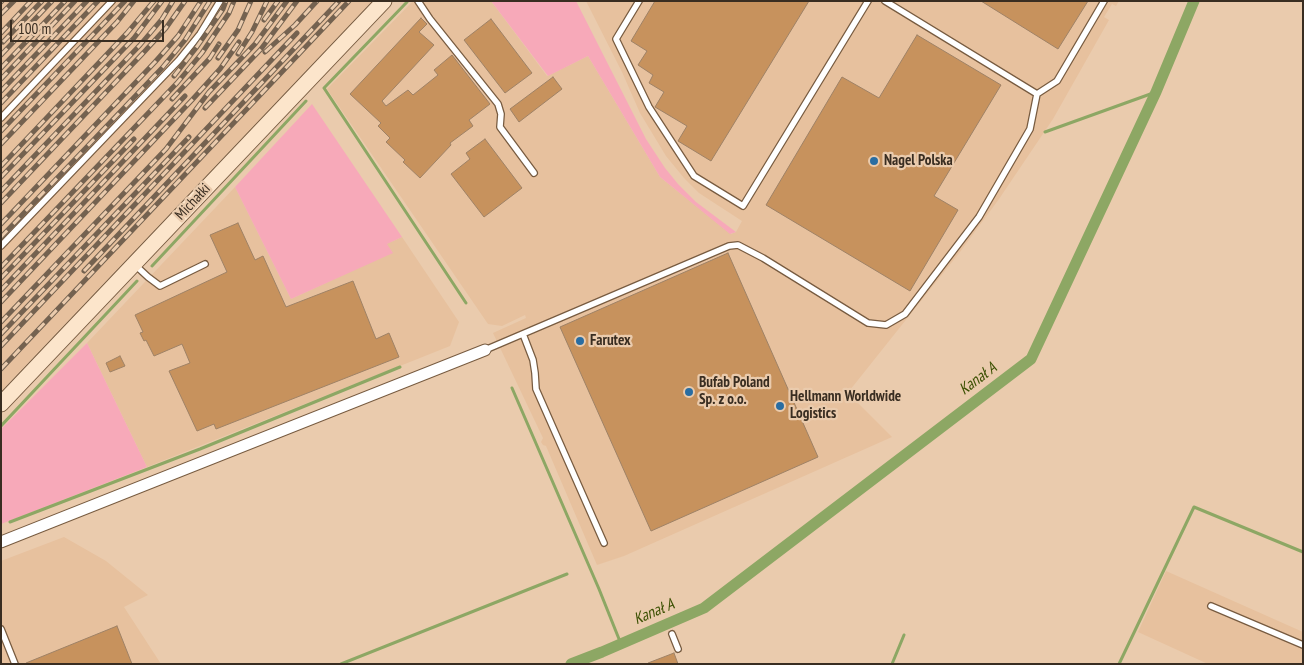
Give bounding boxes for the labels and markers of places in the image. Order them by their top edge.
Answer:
place label: Nagel Polska [884,152,953,170]
marker: Nagel Polska [868,155,880,167]
place label: Farutex [590,332,631,350]
marker: Farutex [574,335,586,347]
place label: Bufab Poland Sp. z o.o. [699,374,770,409]
marker: Bufab Poland Sp. z o.o. [683,386,695,398]
place label: Hellmann Worldwide Logistics [790,388,901,423]
marker: Hellmann Worldwide Logistics [774,400,786,412]

